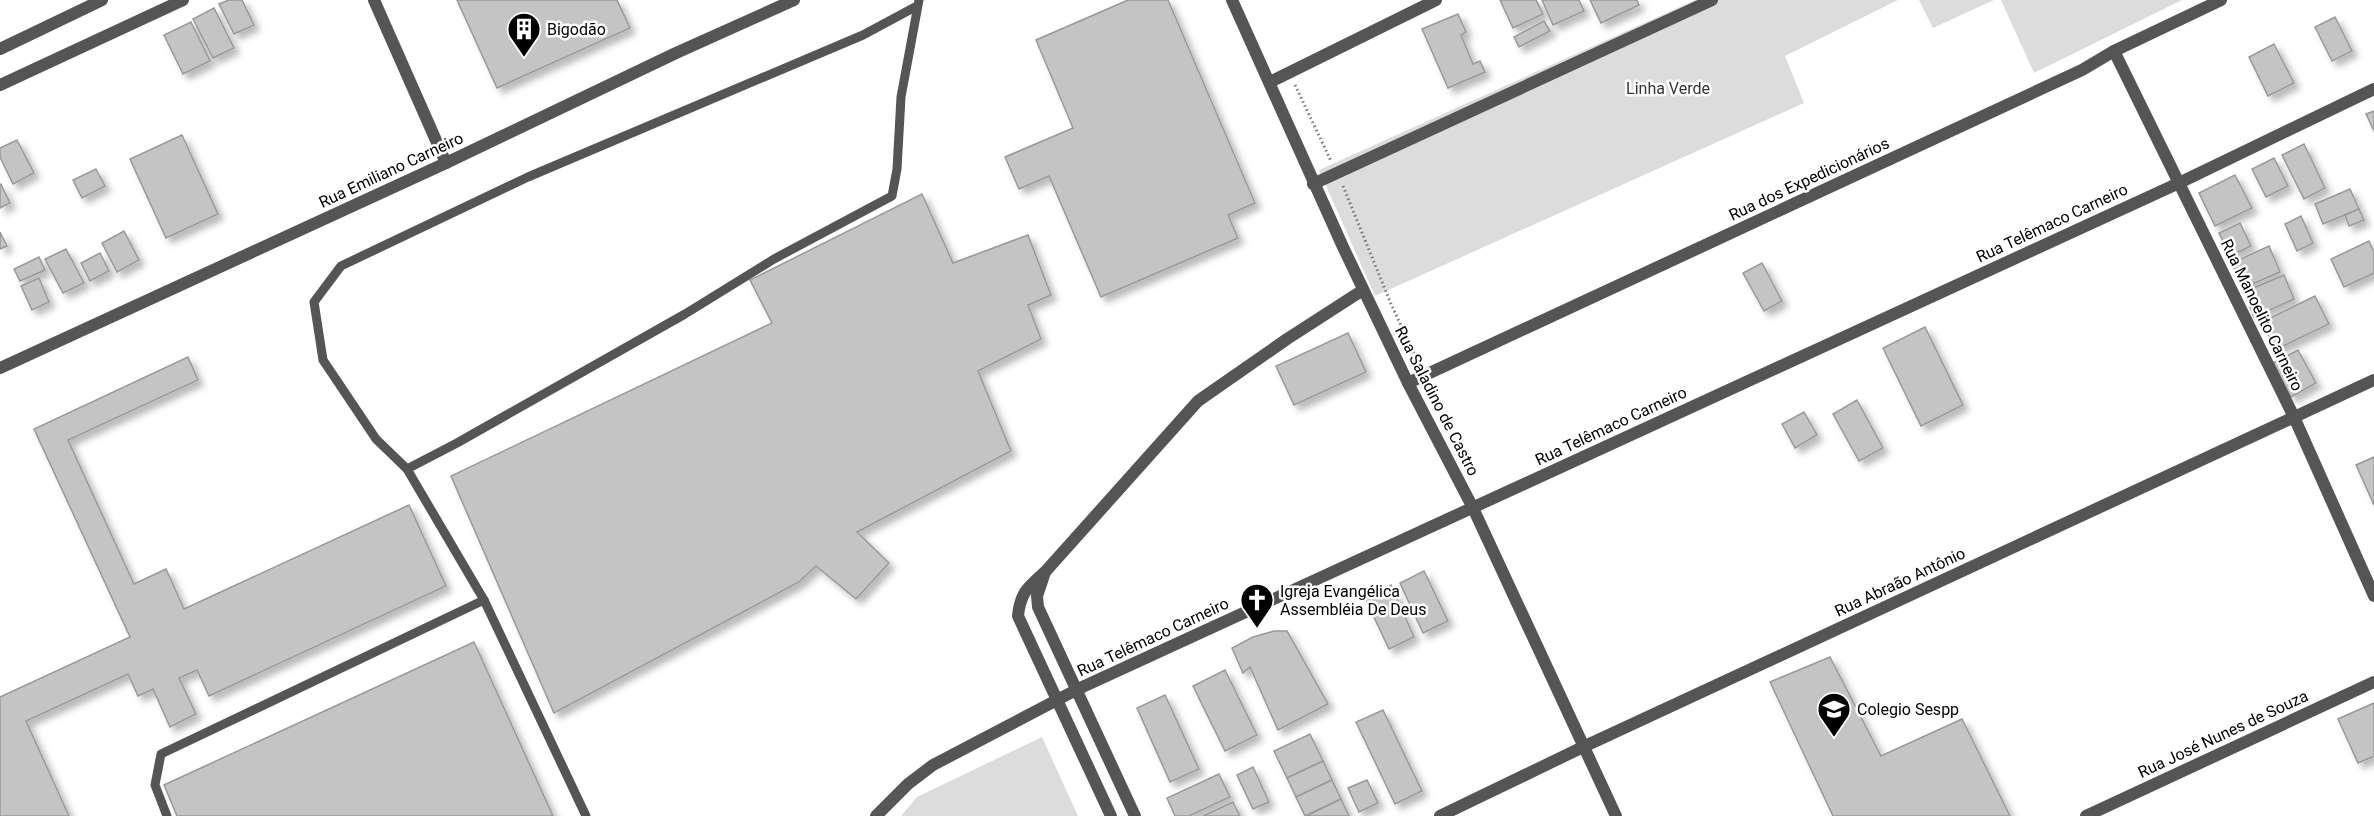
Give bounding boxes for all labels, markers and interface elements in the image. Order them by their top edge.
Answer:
building icon: Bigodão [506,11,542,58]
place label: Bigodão [547,20,606,39]
park label: Linha Verde [1626,79,1710,98]
street label: Rua Emiliano Carneiro [316,128,466,212]
street label: Rua dos Expedicionários [1726,133,1892,225]
street label: Rua Telêmaco Carneiro [1973,180,2131,266]
street label: Rua Manoelito Carneiro [2217,236,2307,394]
street label: Rua Saladino de Castro [1391,323,1483,479]
street label: Rua Telêmaco Carneiro [1532,383,1690,469]
street label: Rua Abraão Antônio [1832,543,1968,621]
church icon: Igreja Evangélica Assembléia De Deus [1239,582,1275,629]
place label: Igreja Evangélica Assembléia De Deus [1280,582,1426,619]
street label: Rua Telêmaco Carneiro [1074,594,1232,680]
street label: Rua José Nunes de Souza [2135,686,2311,782]
school or university icon: Colegio Sespp [1816,691,1852,738]
place label: Colegio Sespp [1857,700,1959,719]

